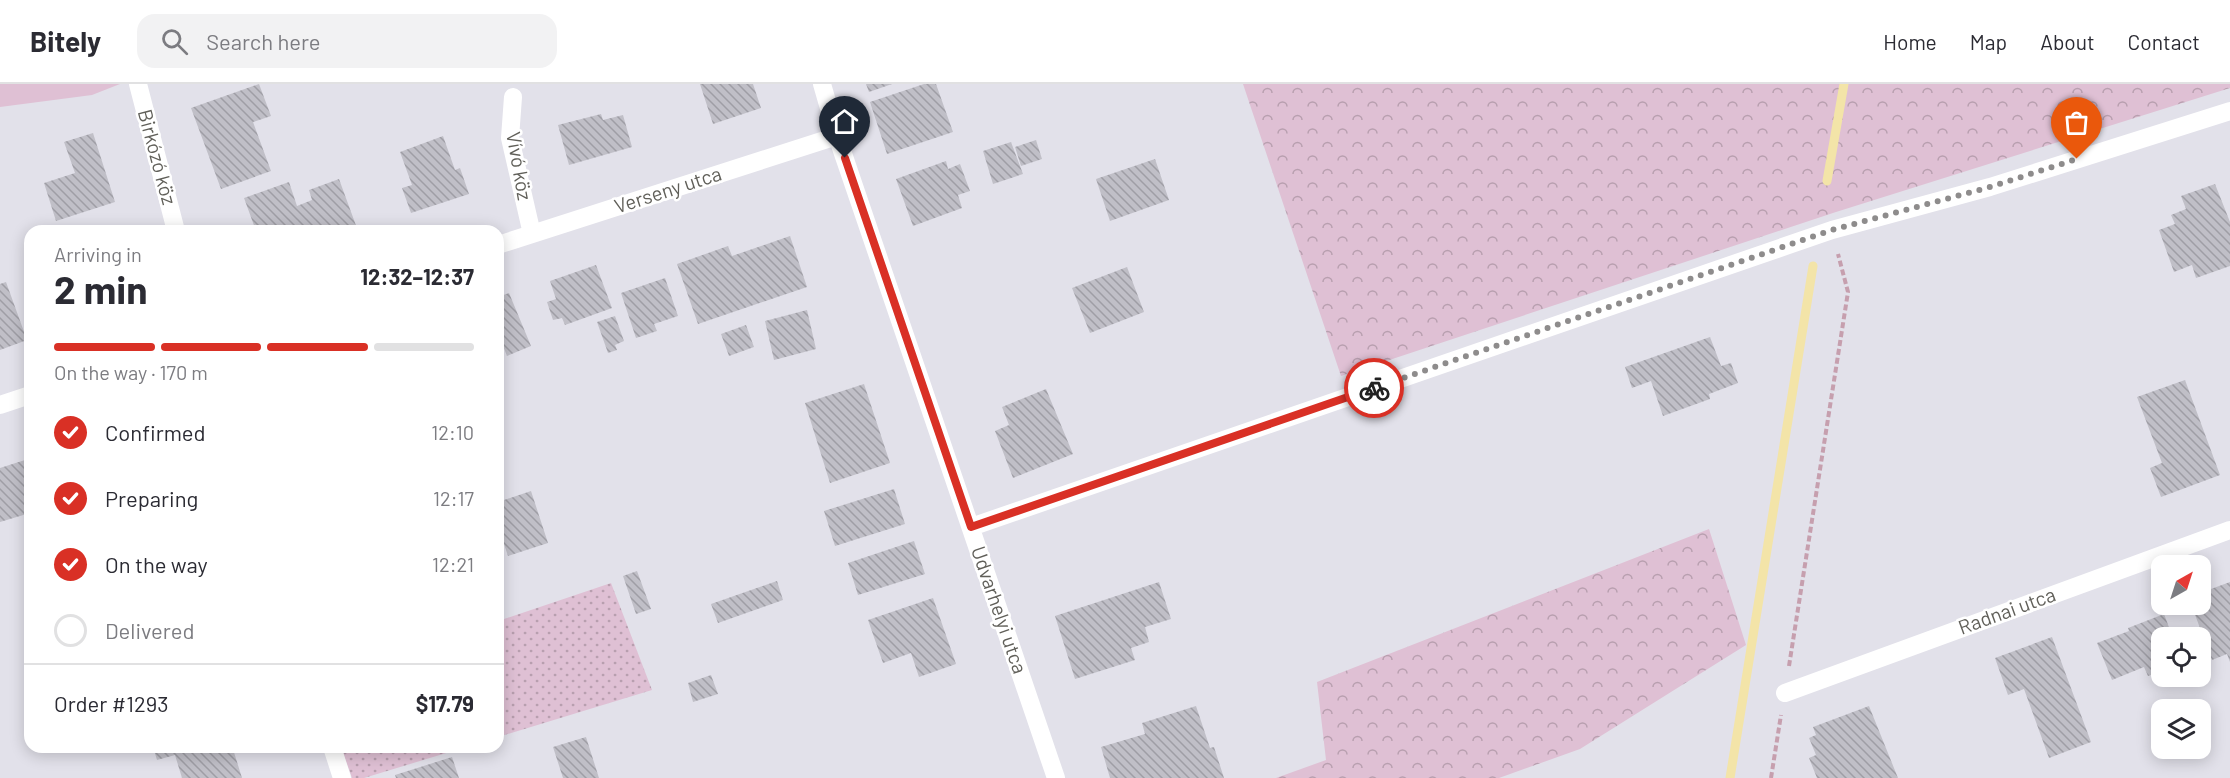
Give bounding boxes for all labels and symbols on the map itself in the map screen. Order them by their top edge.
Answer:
pin [819,96,870,158]
pin [2051,97,2102,159]
street label: Birkózó köz [134,106,182,207]
street label: Vívó köz [502,130,538,202]
street label: Verseny utca [611,160,724,218]
courier [1344,358,1404,418]
street label: Udvarhelyi utca [967,543,1033,677]
north arrow [2151,555,2211,615]
street label: Radnai utca [1955,581,2059,639]

